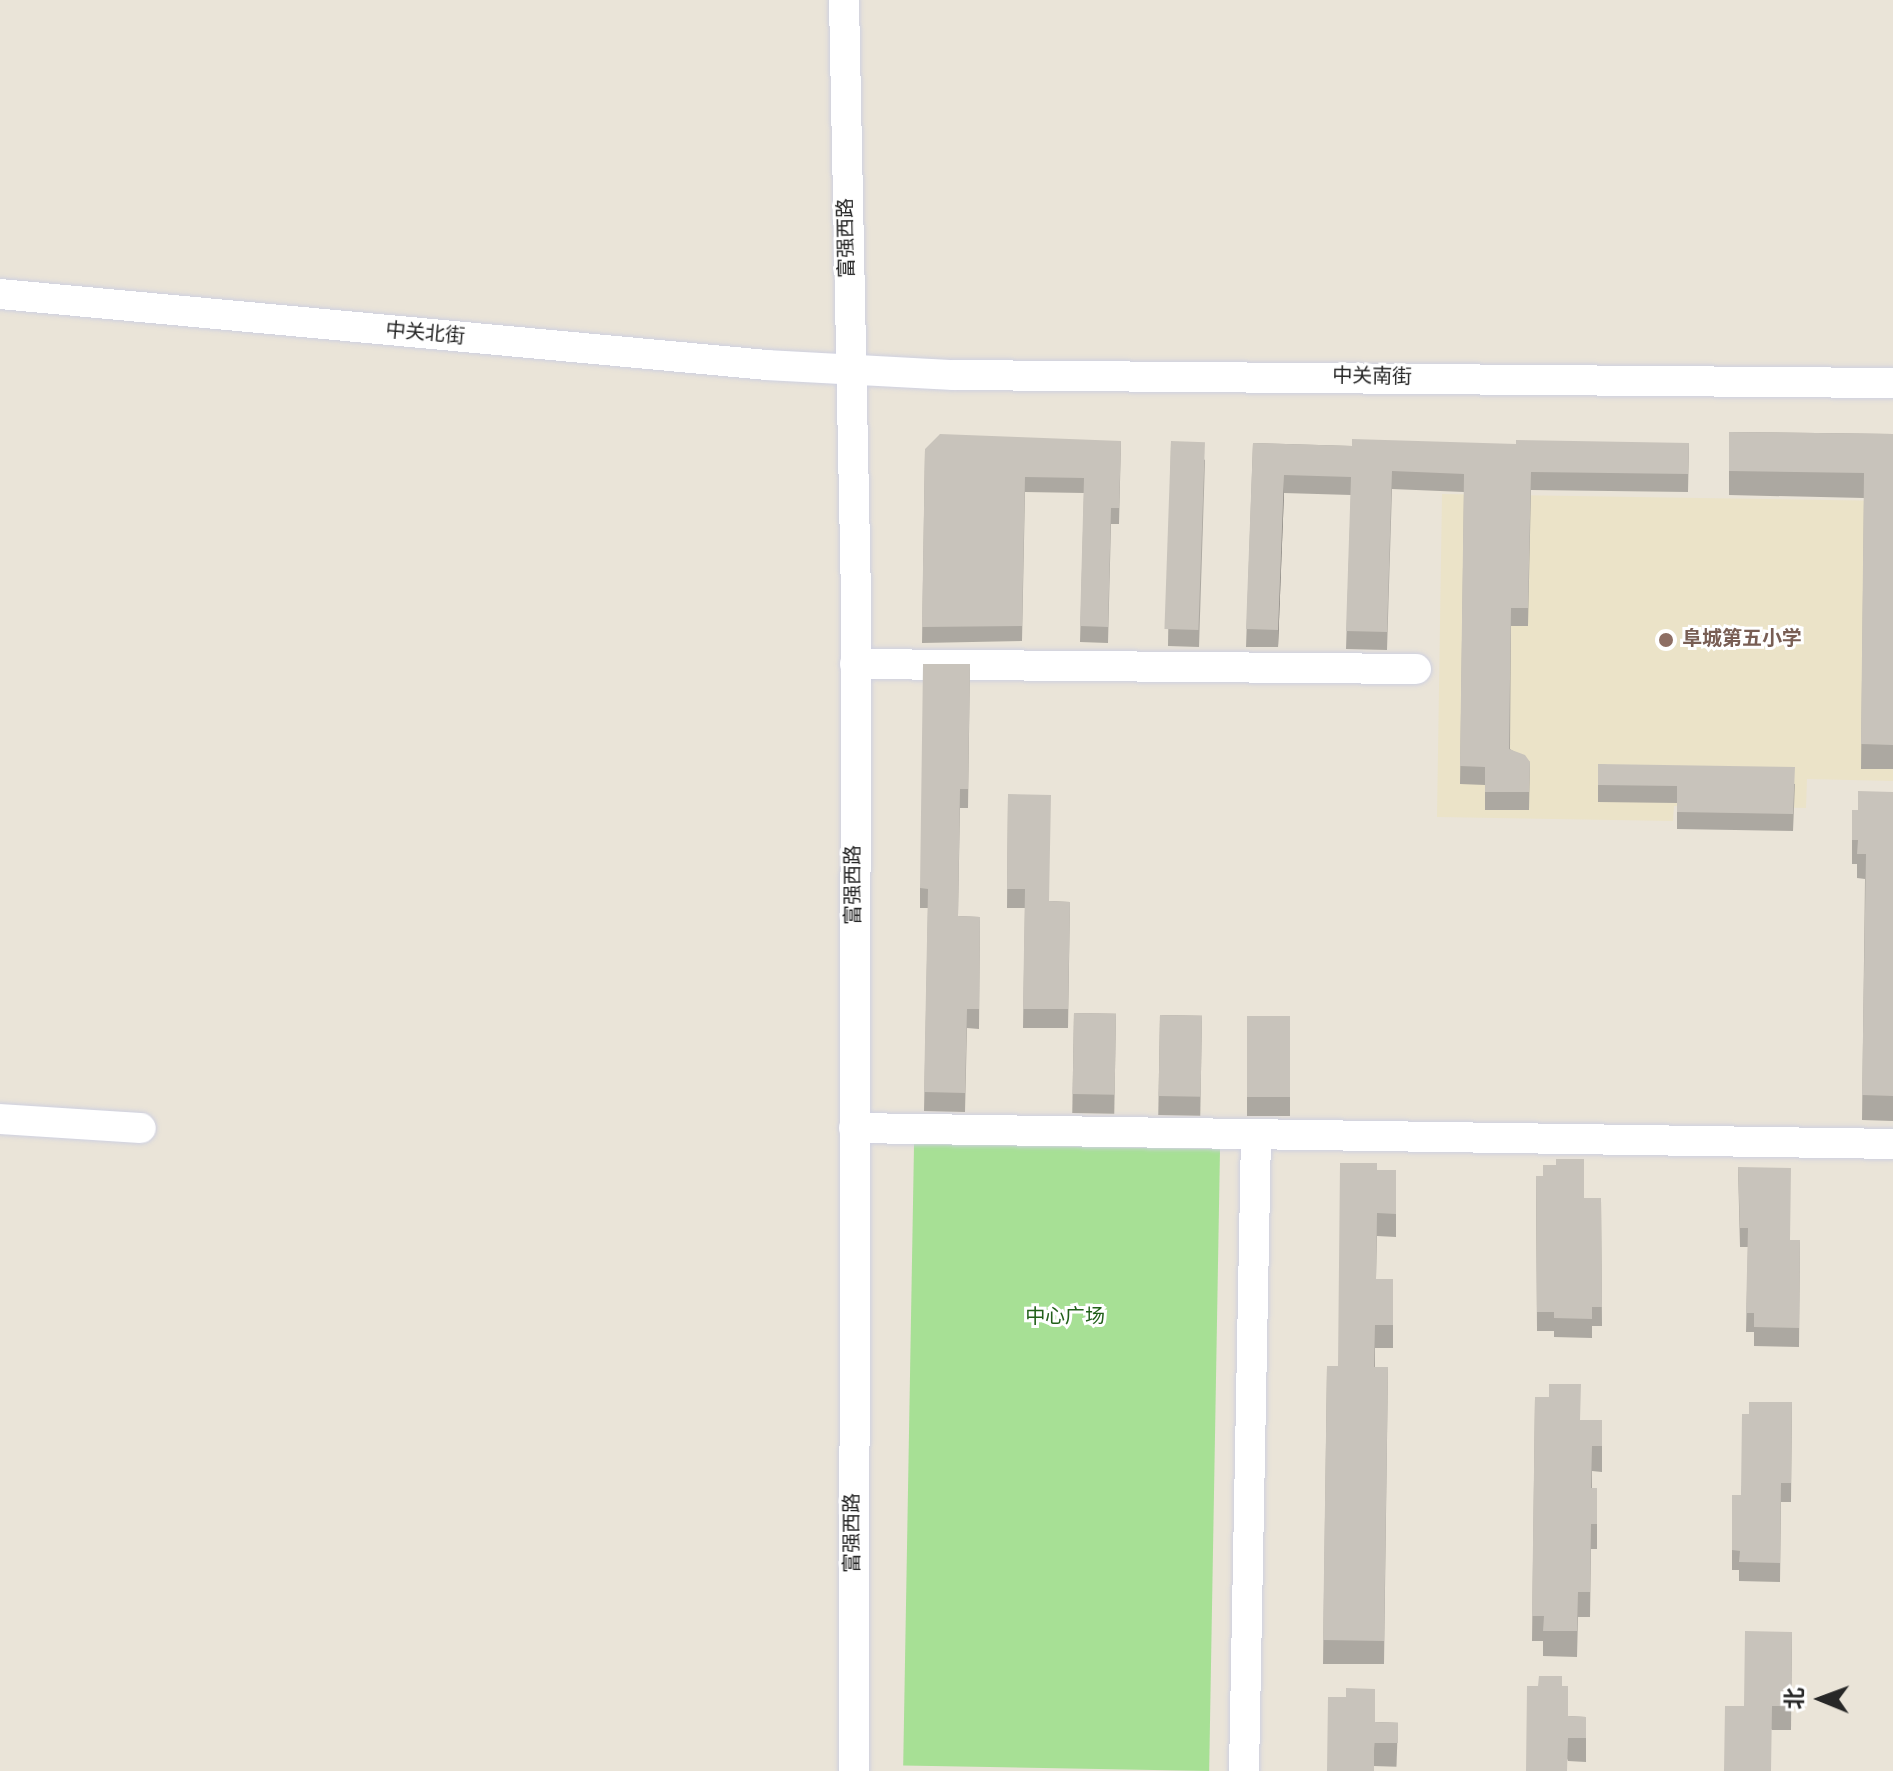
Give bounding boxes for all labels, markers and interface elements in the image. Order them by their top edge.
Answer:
street label: 富强西路 [835,198,861,278]
street label: 中关北街 [384,320,466,350]
street label: 中关南街 [1332,365,1412,391]
place label: 阜城第五小学 [1682,628,1802,652]
marker: 阜城第五小学 [1657,631,1675,649]
street label: 富强西路 [843,845,867,925]
park label: 中心广场 [1025,1306,1105,1330]
street label: 富强西路 [842,1493,866,1573]
north arrow [1781,1659,1861,1739]
text: 北 [1783,1687,1810,1710]

